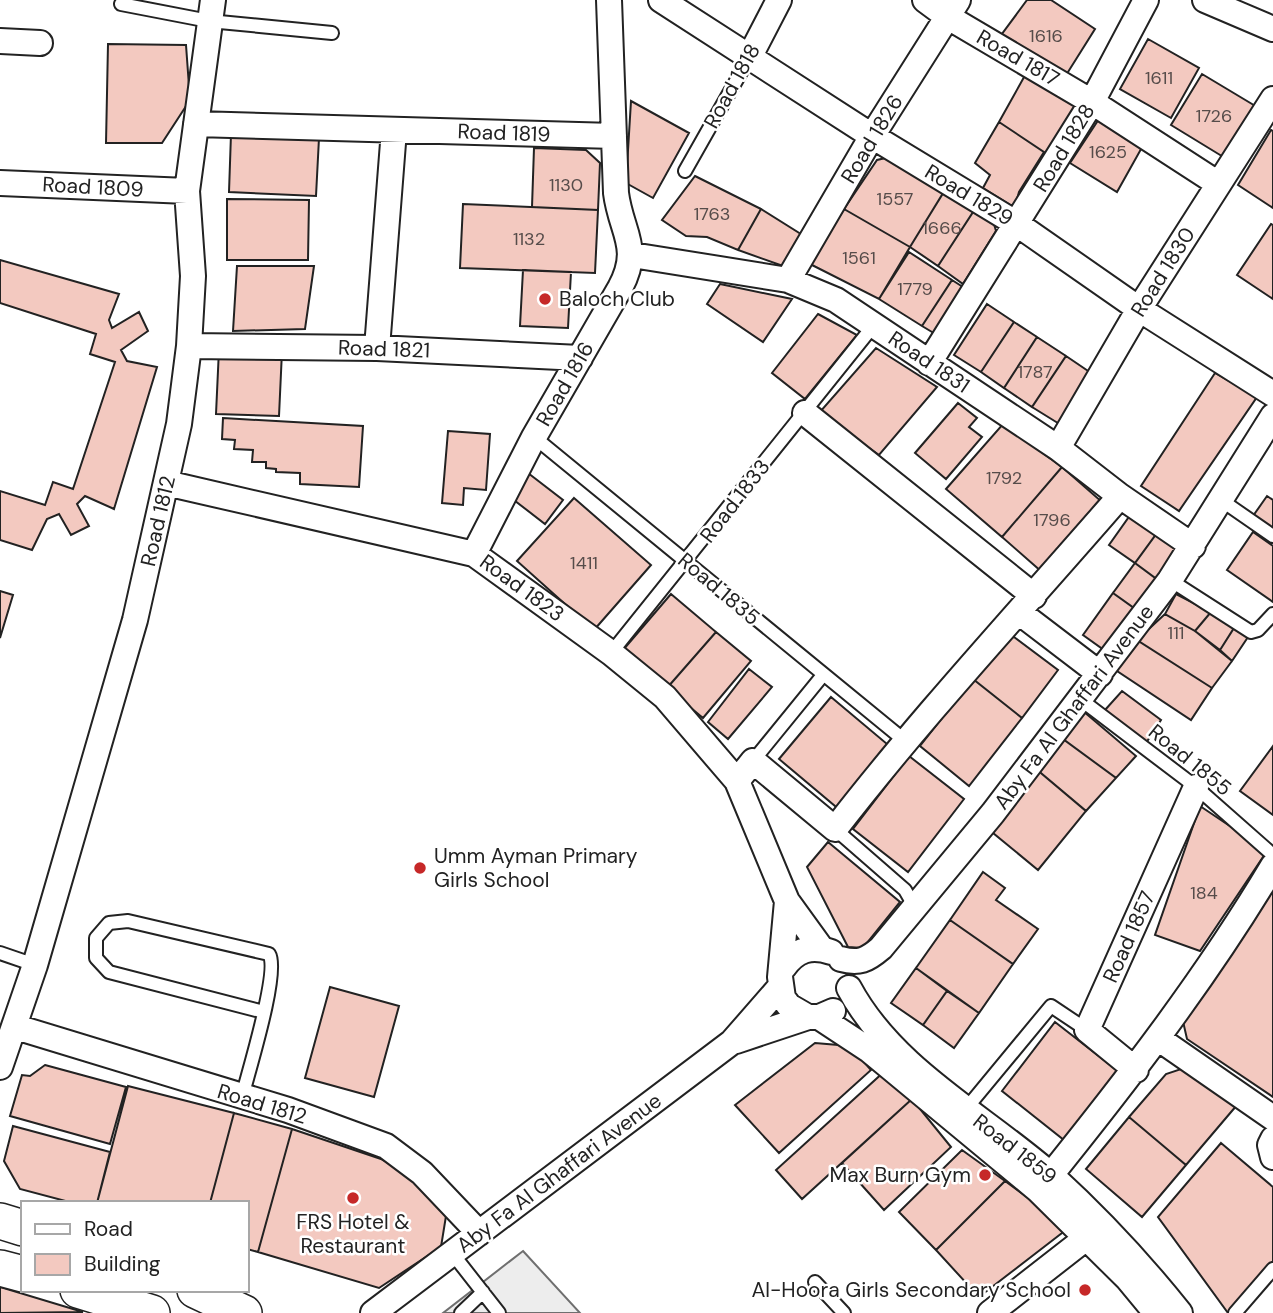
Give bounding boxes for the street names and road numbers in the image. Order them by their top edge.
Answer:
street label: Road 1817 [972,23,1064,93]
street label: Road 1818 [697,39,767,133]
street label: Road 1826 [835,89,909,189]
street label: Road 1828 [1027,99,1101,197]
street label: Road 1819 [457,117,551,149]
street label: Road 1829 [920,158,1018,232]
street label: Road 1809 [42,170,144,204]
street label: Road 1830 [1124,222,1202,322]
street label: Road 1831 [883,325,975,399]
street label: Road 1821 [337,333,431,365]
street label: Road 1816 [530,337,600,431]
street label: Road 1833 [694,454,776,548]
street label: Road 1812 [134,473,182,569]
street label: Road 1835 [672,546,766,632]
street label: Road 1823 [474,548,570,628]
street label: Aby Fa Al Ghaffari Avenue [988,599,1160,815]
street label: Road 1855 [1143,718,1237,802]
street label: Road 1857 [1096,887,1162,987]
street label: Road 1812 [214,1077,310,1131]
street label: Aby Fa Al Ghaffari Avenue [451,1087,667,1259]
street label: Road 1859 [967,1107,1063,1191]

